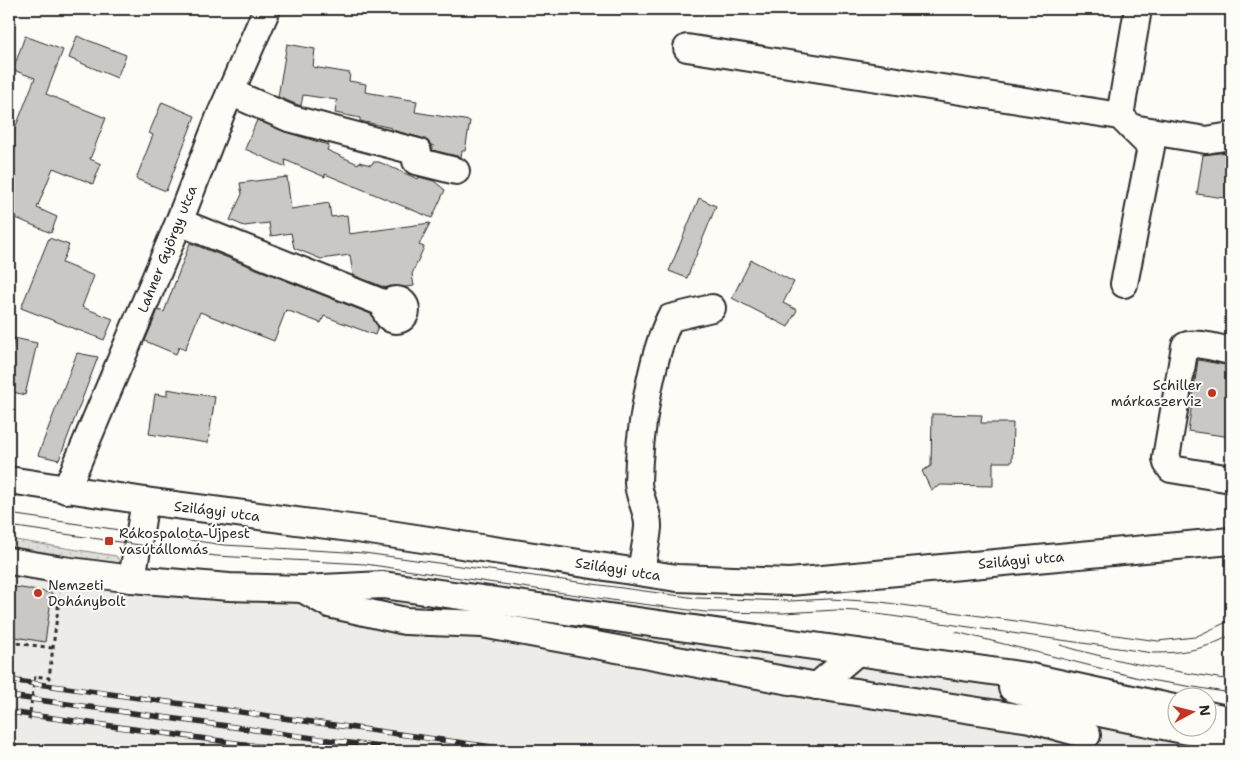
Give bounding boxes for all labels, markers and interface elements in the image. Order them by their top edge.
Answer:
street label: Lahner György utca [133,182,201,315]
place label: Schiller márkaszerviz [1111,376,1202,410]
marker: Schiller márkaszerviz [1206,387,1218,399]
street label: Szilágyi utca [173,497,261,525]
place label: Rákospalota-Újpest vasútállomás [119,524,250,558]
marker: Rákospalota-Újpest vasútállomás [103,535,115,547]
street label: Szilágyi utca [977,547,1065,573]
street label: Szilágyi utca [574,553,662,585]
place label: Nemzeti Dohánybolt [48,576,126,610]
marker: Nemzeti Dohánybolt [32,587,44,599]
north arrow [1168,688,1218,738]
text: N [1195,704,1215,717]

